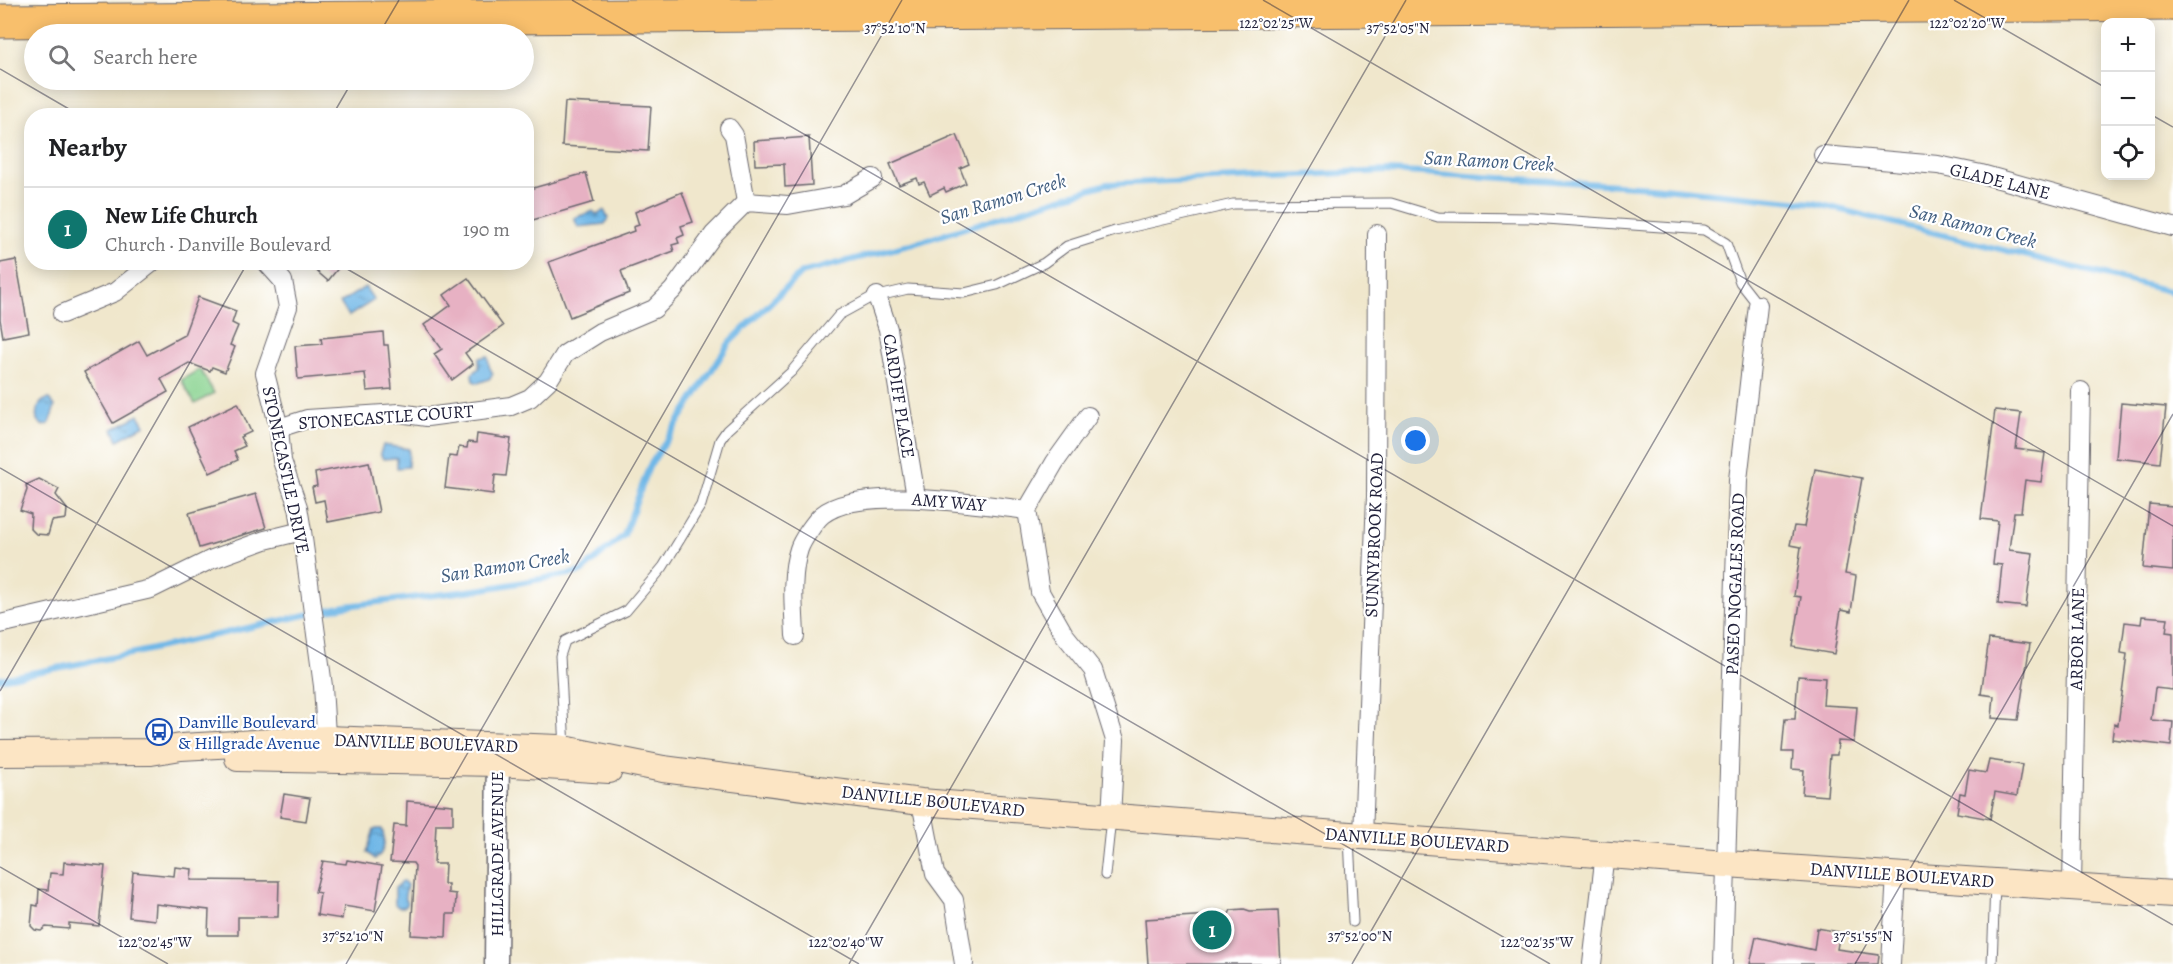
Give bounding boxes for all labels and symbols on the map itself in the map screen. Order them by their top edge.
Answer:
text: 122°02'25"W [1239,13,1313,33]
text: 122°02'20"W [1929,13,2005,33]
text: 37°52'10"N [864,18,926,38]
text: 37°52'05"N [1367,18,1430,38]
water label: San Ramon Creek [1423,144,1555,178]
street label: GLADE LANE [1947,157,2053,205]
water label: San Ramon Creek [937,167,1069,231]
water label: San Ramon Creek [1906,197,2040,255]
street label: CARDIFF PLACE [877,332,921,460]
street label: STONECASTLE DRIVE [257,384,315,556]
street label: STONECASTLE COURT [298,399,475,435]
your location [1401,426,1430,455]
street label: SUNNYBROOK ROAD [1359,452,1389,618]
street label: AMY WAY [910,487,988,517]
street label: PASEO NOGALES ROAD [1720,492,1750,676]
water label: San Ramon Creek [439,542,572,590]
street label: ARBOR LANE [2064,587,2090,692]
place label: Danville Boulevard & Hillgrade Avenue [178,710,320,755]
bus stop icon: Danville Boulevard & Hillgrade Avenue [144,717,174,747]
street label: DANVILLE BOULEVARD [333,728,519,758]
street label: HILLGRADE AVENUE [485,771,509,937]
street label: DANVILLE BOULEVARD [840,779,1026,823]
street label: DANVILLE BOULEVARD [1324,822,1510,858]
street label: DANVILLE BOULEVARD [1809,857,1995,893]
pin: 1 [1192,908,1232,952]
text: 37°52'10"N [322,926,384,946]
text: 37°52'00"N [1328,926,1392,946]
text: 37°51'55"N [1833,926,1893,946]
text: 122°02'45"W [118,932,192,952]
text: 122°02'40"W [809,932,883,952]
text: 122°02'35"W [1501,932,1573,952]

